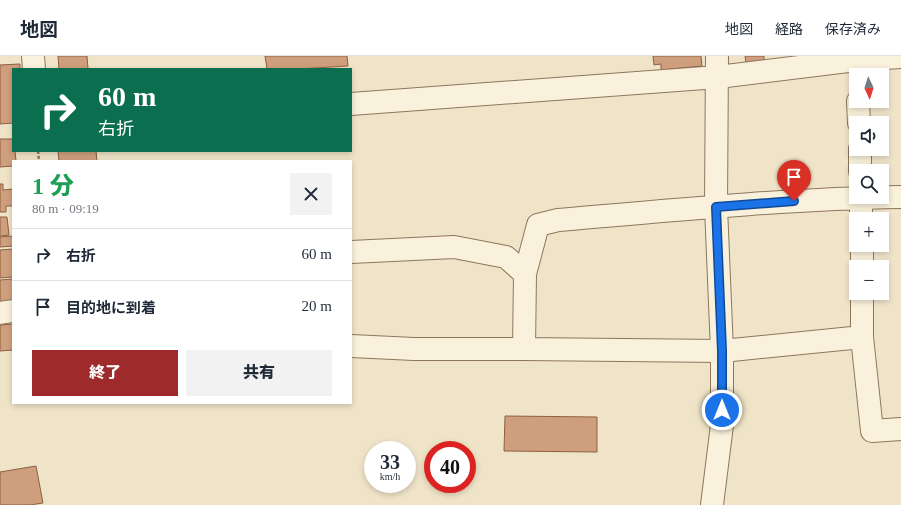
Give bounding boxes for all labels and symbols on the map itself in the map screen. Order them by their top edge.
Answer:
north arrow [849,68,889,108]
pin [777,160,811,201]
position arrow [701,389,743,431]
speed limit sign: 40 [424,441,476,493]

